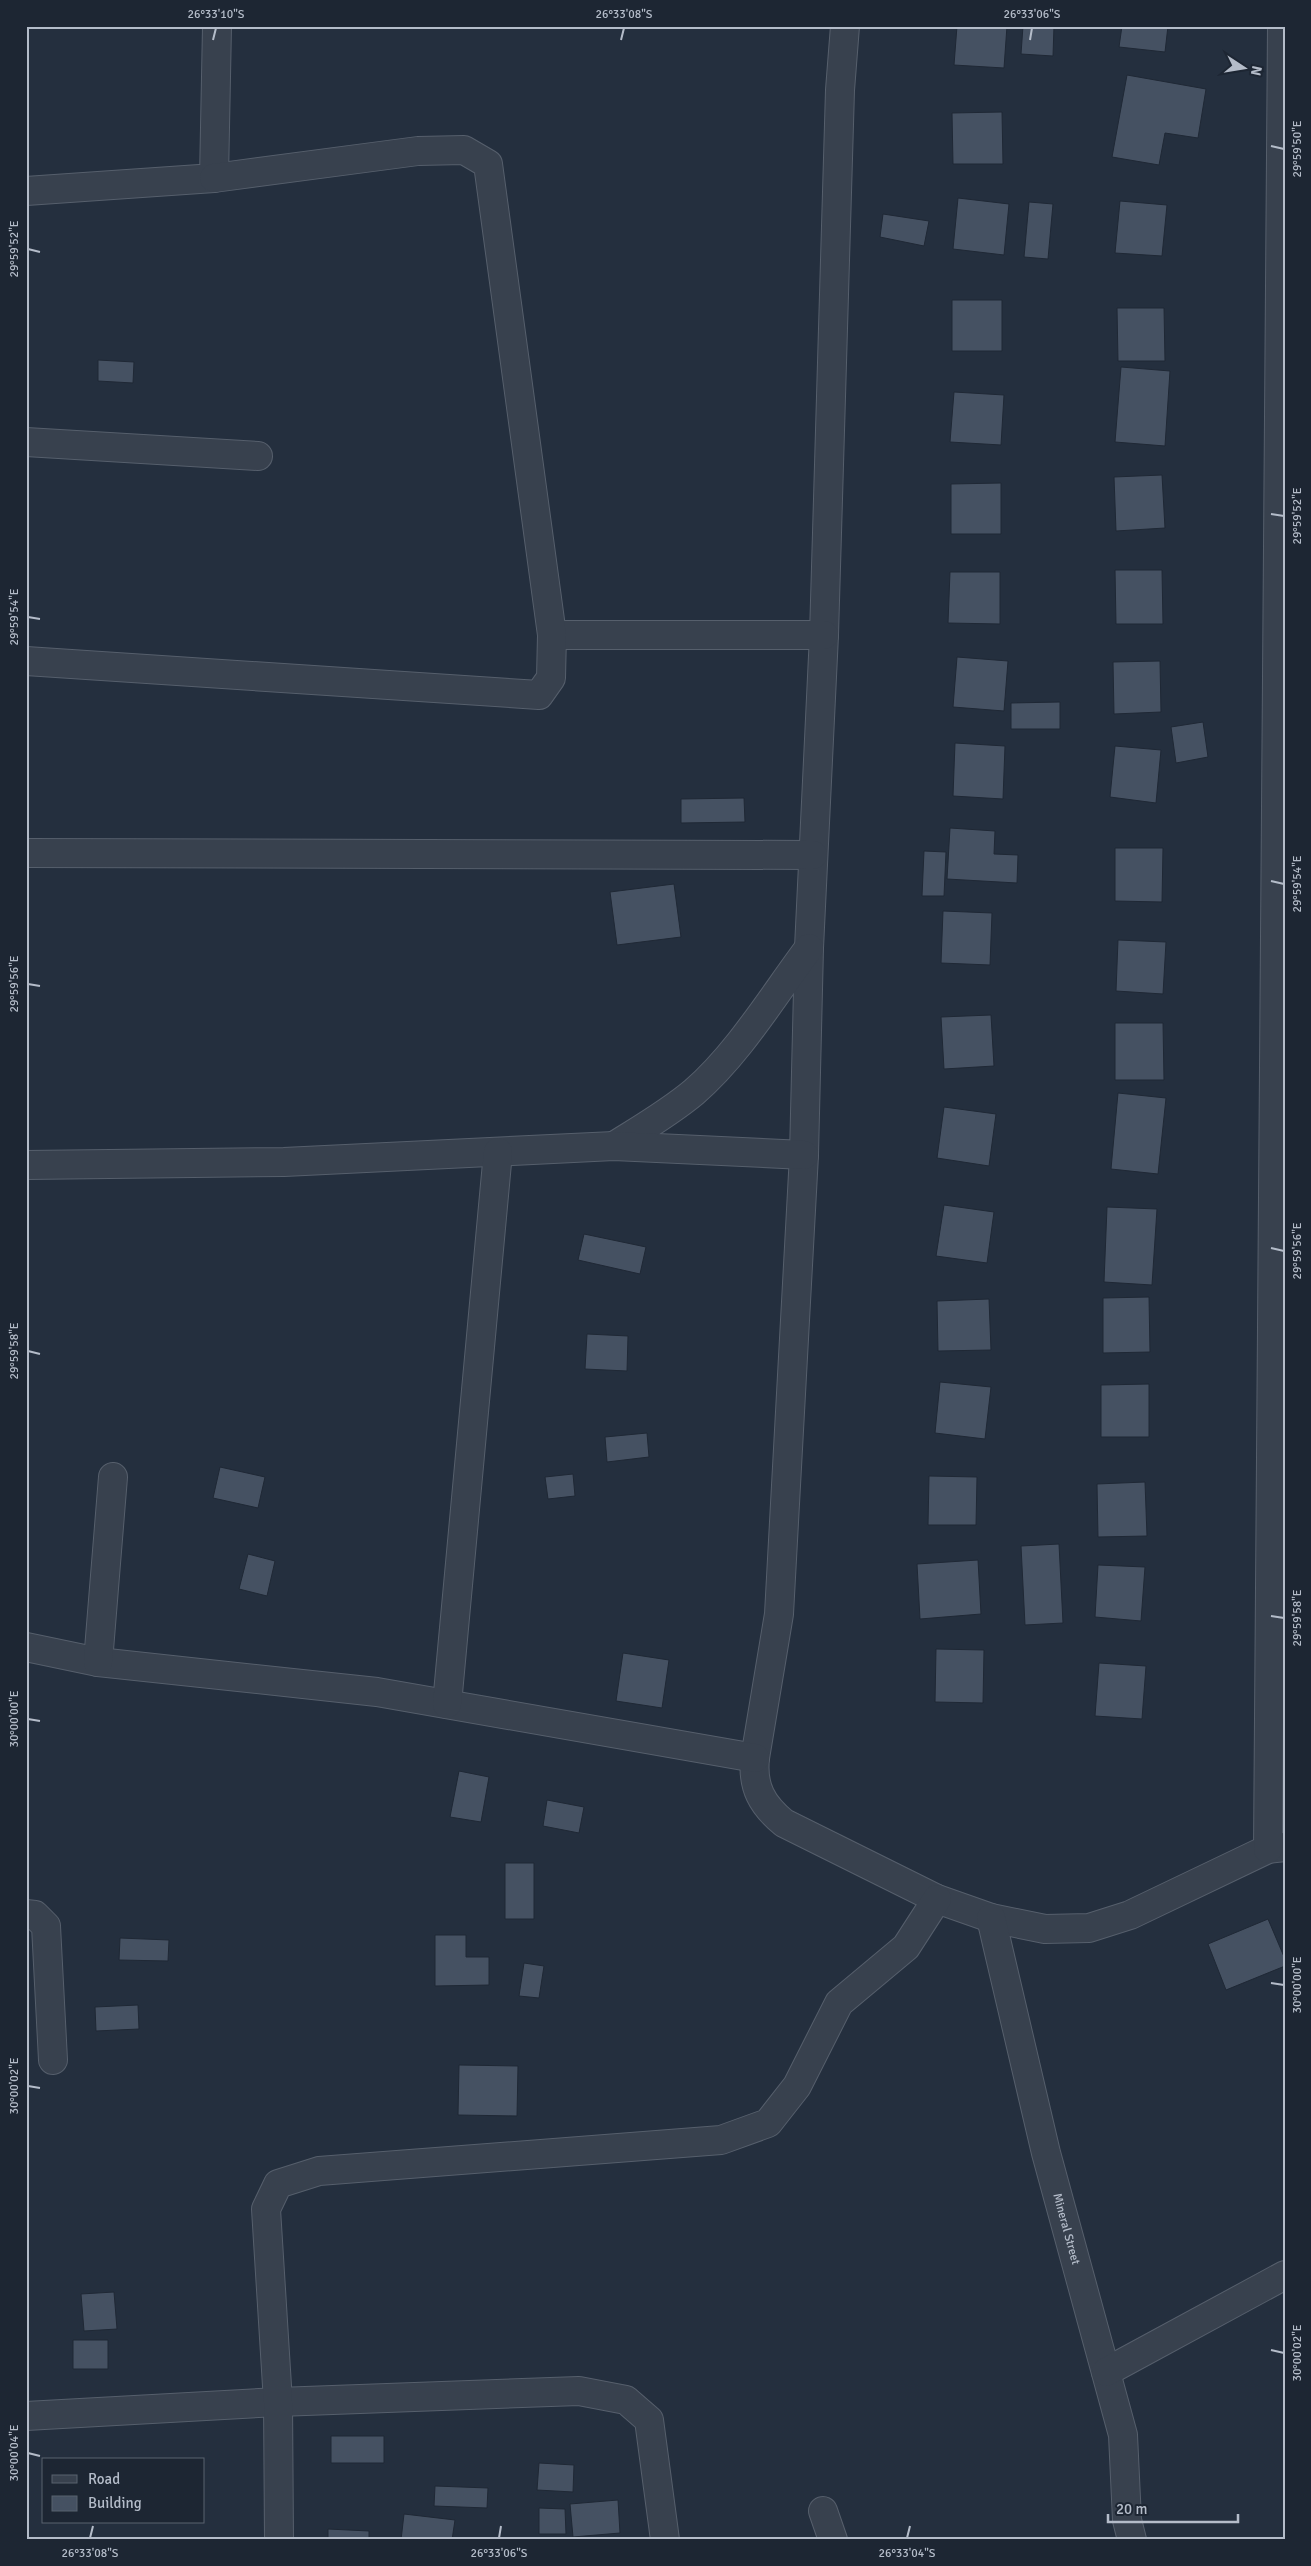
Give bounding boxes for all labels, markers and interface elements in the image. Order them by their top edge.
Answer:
text: 26°33'10"S [187,7,245,22]
text: 26°33'08"S [595,7,653,22]
text: 26°33'06"S [1003,7,1061,22]
north arrow [1218,42,1268,92]
text: N [1247,64,1266,77]
text: 29°59'50"E [1290,120,1305,178]
text: 29°59'52"E [7,220,22,278]
text: 29°59'52"E [1290,487,1305,545]
text: 29°59'54"E [7,588,22,646]
text: 29°59'54"E [1290,855,1305,913]
text: 29°59'56"E [7,955,22,1013]
text: 29°59'56"E [1290,1222,1305,1280]
text: 29°59'58"E [7,1322,22,1380]
text: 29°59'58"E [1290,1589,1305,1647]
text: 30°00'00"E [7,1690,22,1748]
text: 30°00'00"E [1290,1956,1305,2014]
text: 30°00'02"E [7,2057,22,2115]
street label: Mineral Street [1049,2192,1083,2266]
text: 30°00'02"E [1290,2324,1305,2382]
text: 30°00'04"E [7,2424,22,2482]
legend [42,2458,205,2524]
text: Road [88,2470,120,2488]
scale bar [1108,2491,1238,2523]
text: Building [88,2494,142,2512]
text: 20 m [1116,2500,1147,2518]
text: 26°33'08"S [61,2546,119,2561]
text: 26°33'06"S [470,2546,528,2561]
text: 26°33'04"S [878,2546,936,2561]

